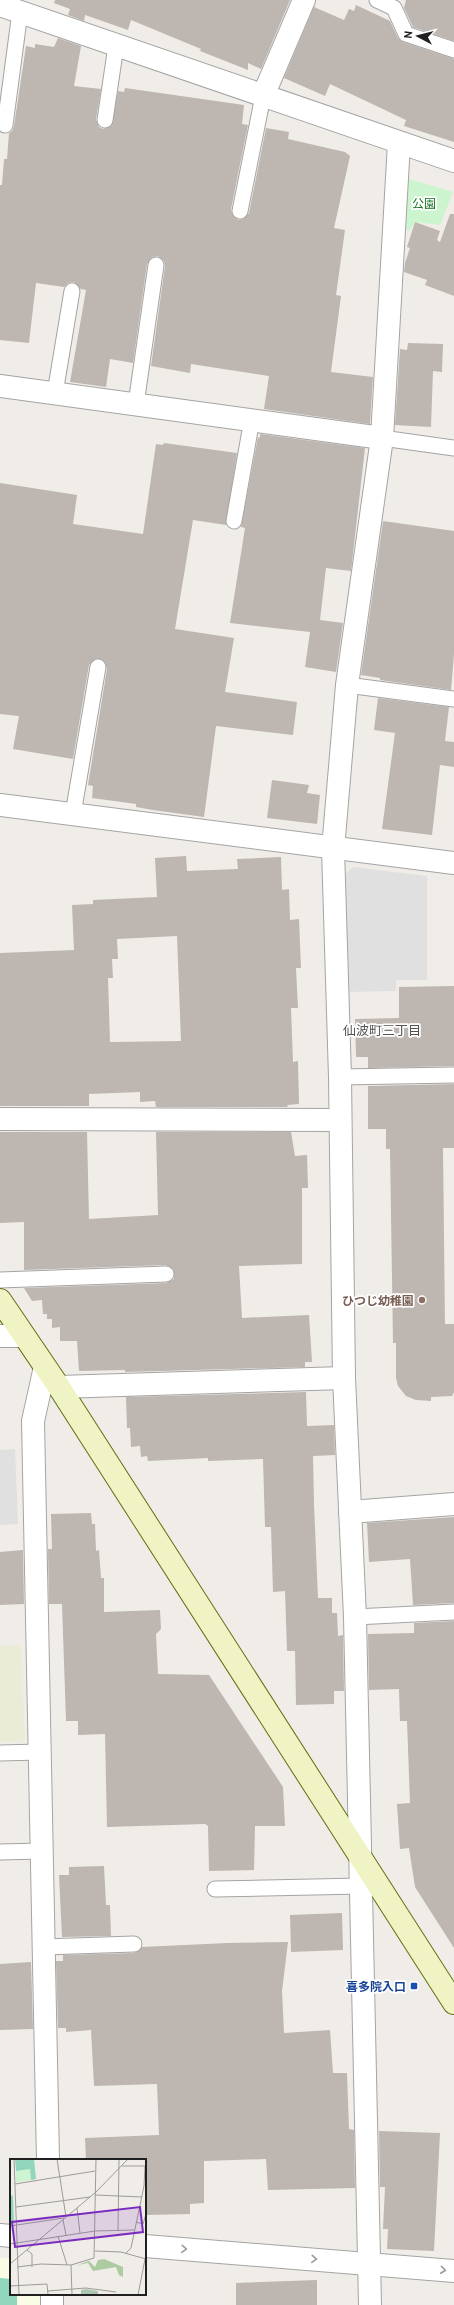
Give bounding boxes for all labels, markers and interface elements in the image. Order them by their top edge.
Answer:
north arrow [398,16,438,56]
text: N [401,30,415,39]
park label: 公園 [412,196,436,211]
district label: 仙波町三丁目 [343,1022,421,1039]
place label: ひつじ幼稚園 [342,1293,414,1308]
marker: ひつじ幼稚園 [417,1295,427,1305]
place label: 喜多院入口 [346,1979,406,1994]
marker: 喜多院入口 [409,1981,419,1991]
inset map [10,2159,146,2295]
one-way arrow [181,2244,187,2253]
one-way arrow [311,2254,317,2263]
one-way arrow [440,2265,446,2274]

